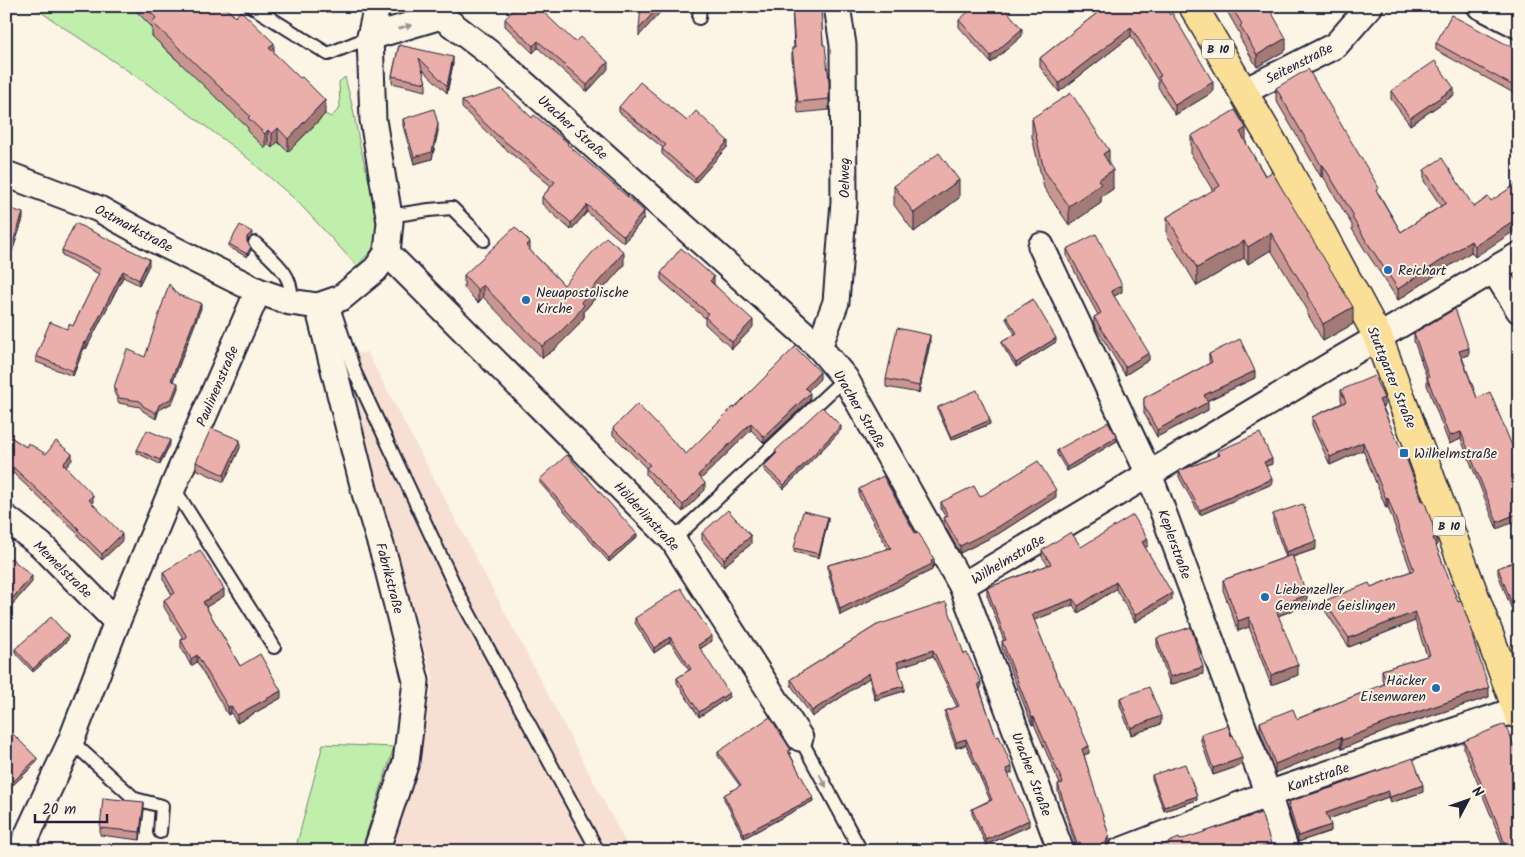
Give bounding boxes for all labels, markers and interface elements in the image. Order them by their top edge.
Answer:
one-way arrow [398,22,413,30]
street label: Seitenstraße [1262,37,1338,90]
road number: B 10 [1202,40,1234,59]
street label: Uracher Straße [532,90,613,166]
street label: Oelweg [834,158,856,198]
street label: Ostmarkstraße [90,199,177,259]
place label: Reichart [1398,260,1447,282]
marker: Reichart [1382,264,1394,276]
place label: Neuapostolische Kirche [536,282,629,320]
marker: Neuapostolische Kirche [520,294,532,306]
street label: Stuttgarter Straße [1360,323,1422,433]
street label: Paulinenstraße [191,342,245,430]
street label: Uracher Straße [827,366,892,454]
place label: Wilhelmstraße [1414,443,1498,465]
marker: Wilhelmstraße [1398,447,1410,459]
street label: Hölderlinstraße [608,477,685,557]
street label: Keplerstraße [1151,506,1197,583]
road number: B 10 [1433,516,1465,536]
street label: Wilhelmstraße [967,529,1050,591]
street label: Memelstraße [28,536,98,604]
street label: Fabrikstraße [369,540,409,617]
place label: Liebenzeller Gemeinde Geislingen [1275,579,1396,617]
marker: Liebenzeller Gemeinde Geislingen [1259,591,1271,603]
place label: Häcker Eisenwaren [1360,670,1427,708]
marker: Häcker Eisenwaren [1430,682,1442,694]
street label: Uracher Straße [1005,729,1057,820]
street label: Kantstraße [1284,757,1353,799]
one-way arrow [819,774,827,788]
north arrow [1442,774,1492,824]
text: N [1466,782,1488,803]
scale bar [35,792,108,824]
text: 20 m [42,798,76,822]

